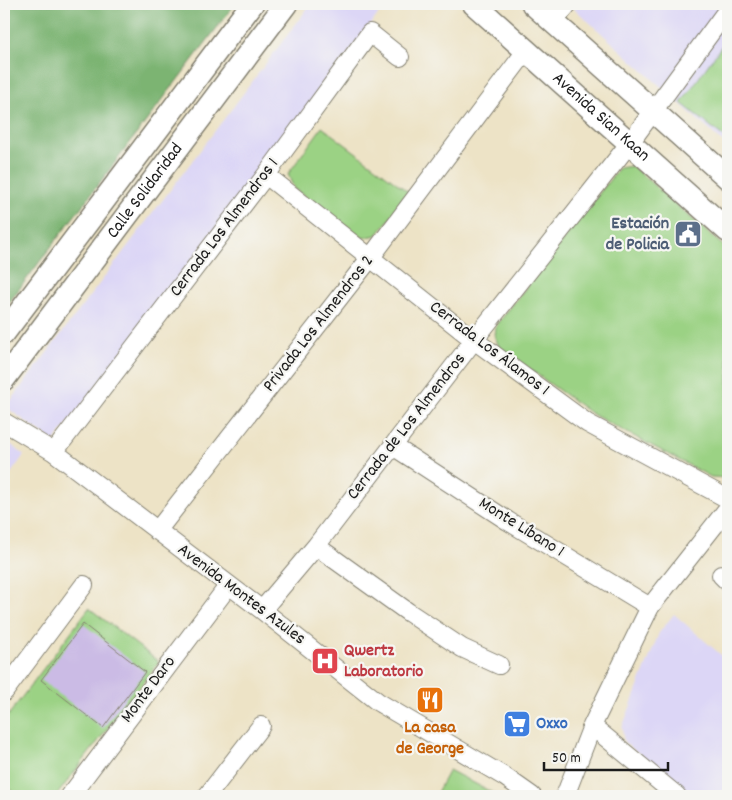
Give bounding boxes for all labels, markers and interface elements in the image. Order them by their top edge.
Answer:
street label: Avenida Sian Kaan [546,67,655,168]
street label: Calle Solidaridad [101,138,189,244]
street label: Cerrada Los Almendros 1 [164,153,286,303]
place label: Estación de Policia [606,212,670,258]
public building icon: Estación de Policia [673,219,703,249]
street label: Privada Los Almendros 2 [258,250,380,398]
street label: Cerrada Los Álamos 1 [424,295,554,403]
street label: Cerrada de Los Almendros [342,348,472,506]
street label: Monte Líbano 1 [473,492,569,564]
street label: Avenida Montes Azules [171,538,311,652]
place label: Qwertz Laboratorio [344,639,423,685]
hospital icon: Qwertz Laboratorio [310,646,340,676]
street label: Monte Daro [116,651,182,729]
restaurant icon: La casa de George [415,685,445,715]
supermarket icon: Oxxo [502,709,532,739]
place label: Oxxo [536,712,568,737]
place label: La casa de George [396,716,464,762]
scale bar [544,740,668,772]
text: 50 m [552,748,581,770]

